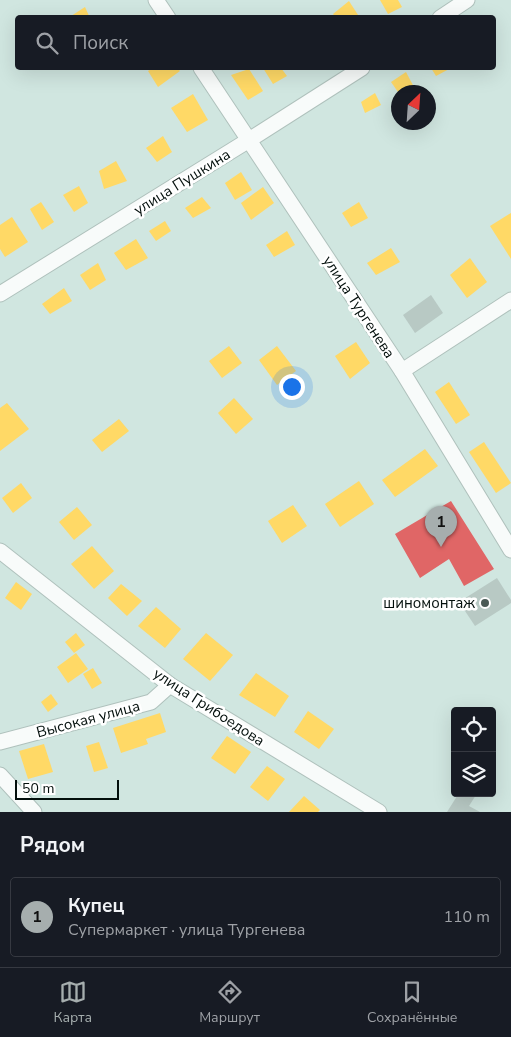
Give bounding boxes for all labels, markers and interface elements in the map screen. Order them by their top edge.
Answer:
search box [15,15,496,70]
icon: search [33,29,61,57]
text: Поиск [73,30,128,56]
north arrow [391,85,436,130]
street label: улица Пушкина [130,144,234,220]
street label: улица Тургенева [318,252,400,362]
your location [279,374,305,400]
pin: 1 [425,506,457,547]
place label: шиномонтаж [383,593,475,613]
marker: шиномонтаж [479,597,491,609]
street label: улица Грибоедова [149,663,269,751]
street label: Высокая улица [34,696,142,742]
map controls [451,707,496,797]
button: locate [451,707,496,752]
button: layers [451,752,496,797]
scale bar [15,777,119,800]
text: 50 m [22,779,54,798]
text: Рядом [20,831,85,859]
text: Купец [68,893,124,919]
text: 1 [32,906,42,928]
text: 110 m [443,906,490,928]
text: Супермаркет · улица Тургенева [68,919,305,941]
tab: Карта [54,978,92,1027]
tab: Маршрут [199,978,260,1027]
tab: Сохранённые [367,978,457,1027]

